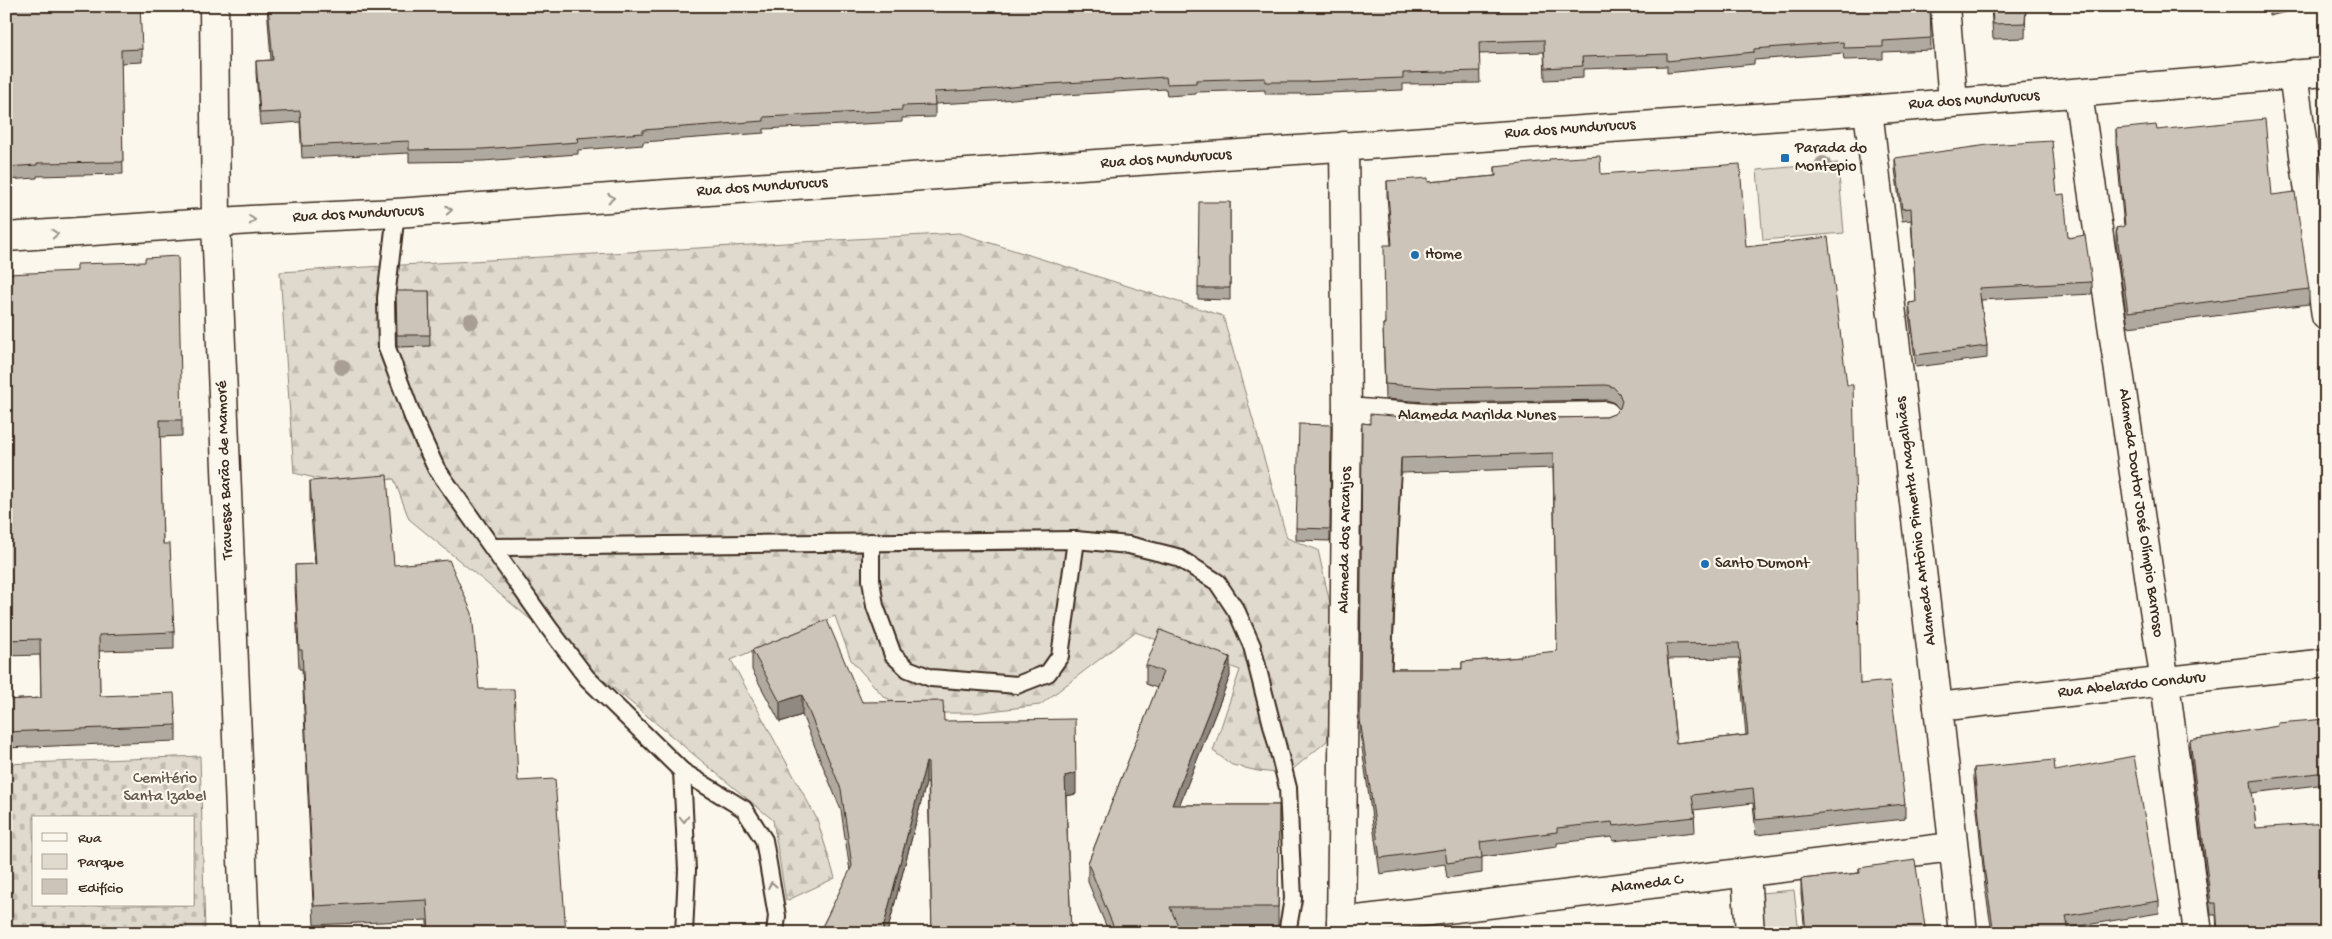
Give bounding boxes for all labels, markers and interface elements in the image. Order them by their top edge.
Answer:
street label: Rua dos Mundurucus [1908,87,2041,115]
street label: Rua dos Mundurucus [1504,116,1637,144]
place label: Parada do Montepio [1794,140,1867,177]
street label: Rua dos Mundurucus [1100,146,1233,174]
marker: Parada do Montepio [1779,152,1791,164]
street label: Rua dos Mundurucus [696,174,829,202]
one-way arrow [607,193,615,204]
street label: Rua dos Mundurucus [292,202,425,228]
one-way arrow [445,204,453,215]
one-way arrow [248,214,256,225]
one-way arrow [51,228,59,239]
place label: Home [1425,246,1463,265]
marker: Home [1409,249,1421,261]
street label: Travessa Barão de Mamoré [213,379,239,561]
street label: Alameda Doutor José Olímpio Barroso [2113,387,2167,639]
street label: Alameda Antônio Pimenta Magalhães [1892,394,1942,646]
street label: Alameda Marilda Nunes [1398,407,1557,426]
street label: Alameda dos Arcanjos [1335,465,1357,614]
place label: Santo Dumont [1715,555,1811,574]
marker: Santo Dumont [1699,558,1711,570]
street label: Rua Abelardo Conduru [2057,669,2208,703]
park label: Cemitério Santa Izabel [123,770,207,807]
legend [32,816,195,906]
one-way arrow [679,816,690,824]
text: Rua [78,830,102,848]
text: Parque [77,854,124,872]
street label: Alameda C [1610,871,1685,899]
text: Edifício [78,880,124,898]
one-way arrow [767,880,777,889]

